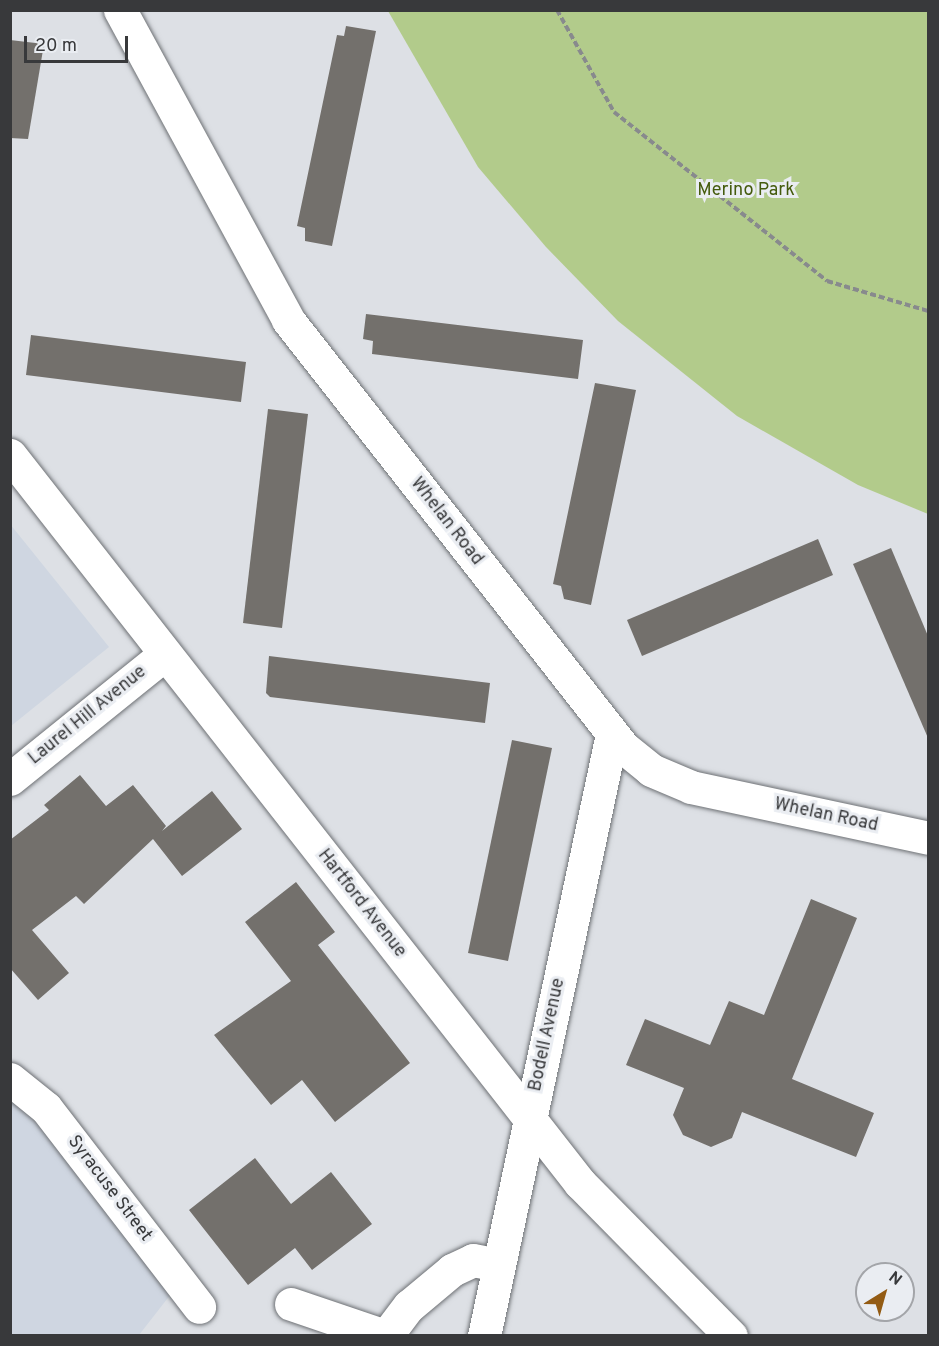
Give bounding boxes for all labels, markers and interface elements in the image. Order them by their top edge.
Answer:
scale bar [27,24,130,62]
text: 20 m [35,35,77,58]
park label: Merino Park [697,180,795,202]
street label: Whelan Road [405,474,487,570]
street label: Laurel Hill Avenue [24,662,152,770]
street label: Whelan Road [772,794,880,838]
street label: Hartford Avenue [312,845,410,963]
street label: Bodell Avenue [525,976,571,1094]
street label: Syracuse Street [62,1132,156,1246]
north arrow [855,1262,915,1322]
text: N [884,1268,905,1291]

